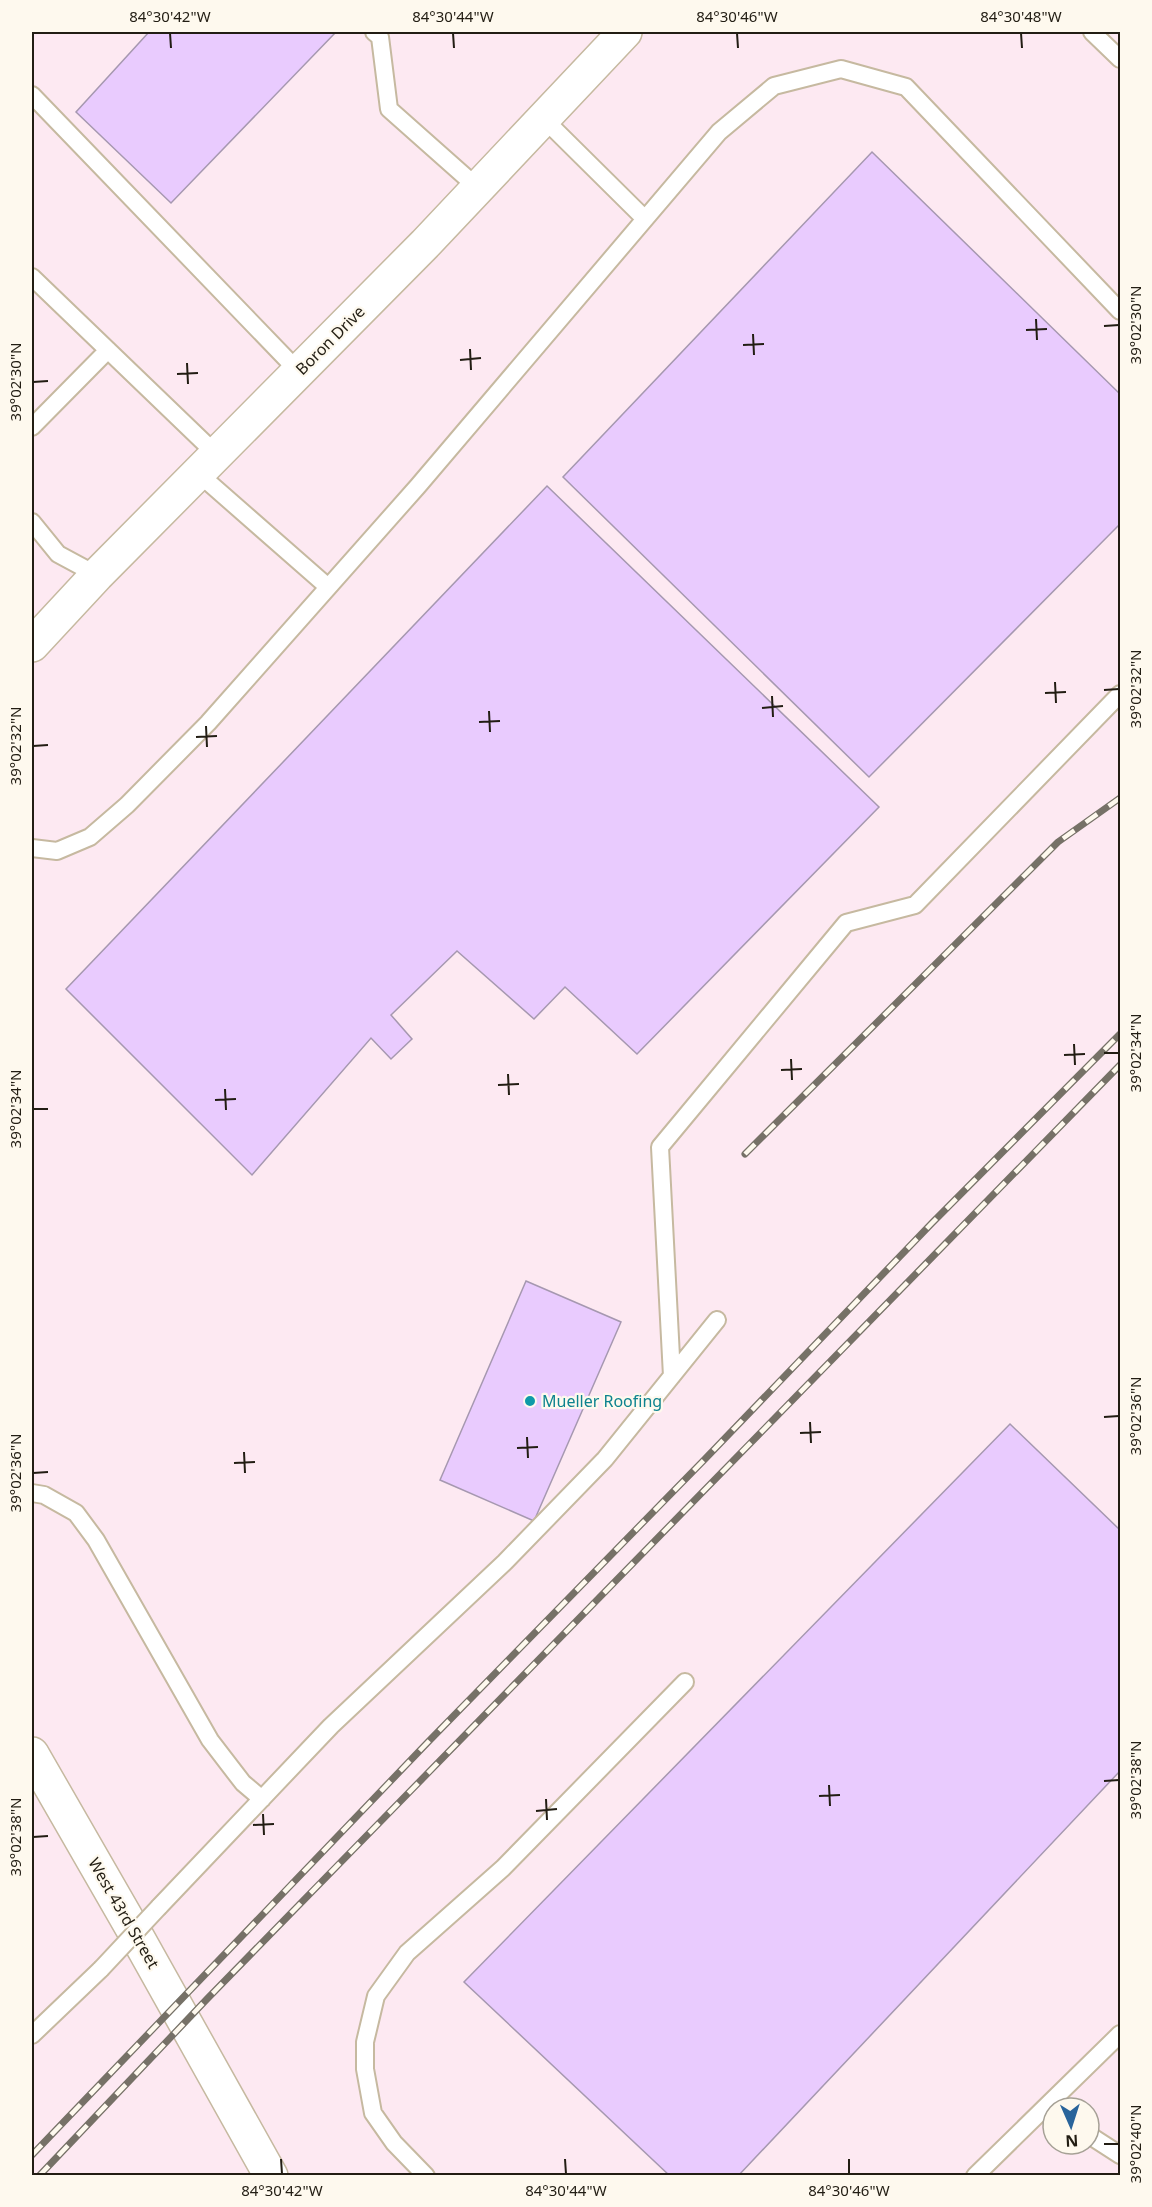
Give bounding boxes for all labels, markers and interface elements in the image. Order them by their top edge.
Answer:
text: 84°30'42"W [129,6,211,26]
text: 84°30'44"W [412,6,494,26]
text: 84°30'46"W [696,6,778,26]
text: 84°30'48"W [980,6,1062,26]
text: 39°02'30"N [1125,286,1145,364]
street label: Boron Drive [291,301,369,379]
text: 39°02'30"N [5,343,25,421]
text: 39°02'32"N [1125,650,1145,728]
text: 39°02'32"N [5,707,25,785]
text: 39°02'34"N [1125,1014,1145,1092]
text: 39°02'34"N [5,1070,25,1148]
text: 39°02'36"N [1125,1377,1145,1455]
place label: Mueller Roofing [542,1390,662,1412]
marker: Mueller Roofing [523,1394,537,1408]
text: 39°02'36"N [5,1434,25,1512]
text: 39°02'38"N [1125,1741,1145,1819]
text: 39°02'38"N [5,1798,25,1876]
street label: West 43rd Street [83,1854,165,1973]
north arrow [1041,2096,1101,2156]
text: 39°02'40"N [1125,2105,1145,2183]
text: N [1065,2130,1079,2152]
text: 84°30'42"W [241,2180,323,2200]
text: 84°30'44"W [525,2180,607,2200]
text: 84°30'46"W [808,2180,890,2200]

